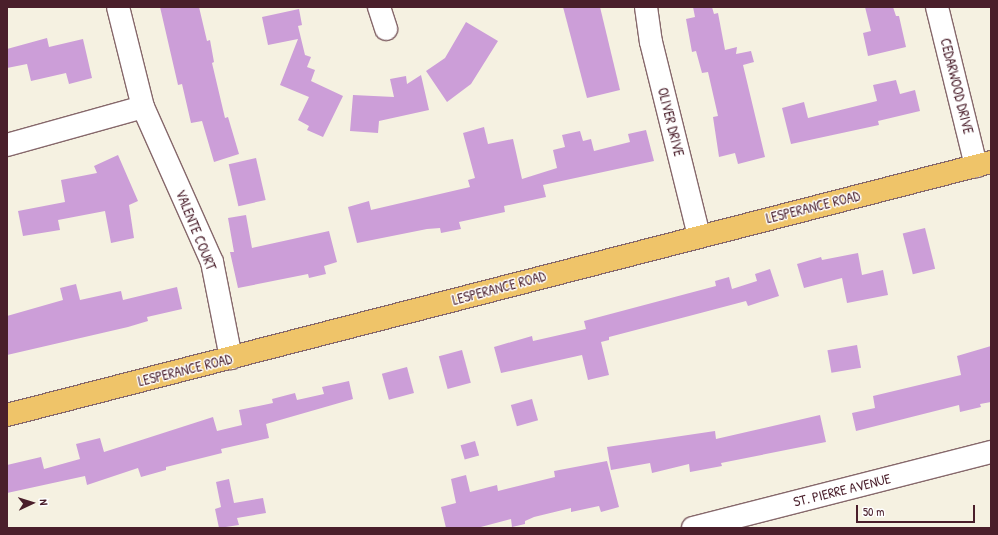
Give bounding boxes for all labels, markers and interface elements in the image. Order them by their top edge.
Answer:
street label: CEDARWOOD DRIVE [937,36,977,136]
street label: OLIVER DRIVE [654,86,688,158]
street label: VALENTE COURT [172,187,220,273]
street label: LESPERANCE ROAD [764,187,862,227]
street label: LESPERANCE ROAD [450,267,548,309]
street label: LESPERANCE ROAD [136,350,234,390]
street label: ST. PIERRE AVENUE [792,470,892,510]
north arrow [12,483,52,523]
scale bar [858,497,977,523]
text: N [37,499,51,506]
text: 50 m [863,503,884,520]

